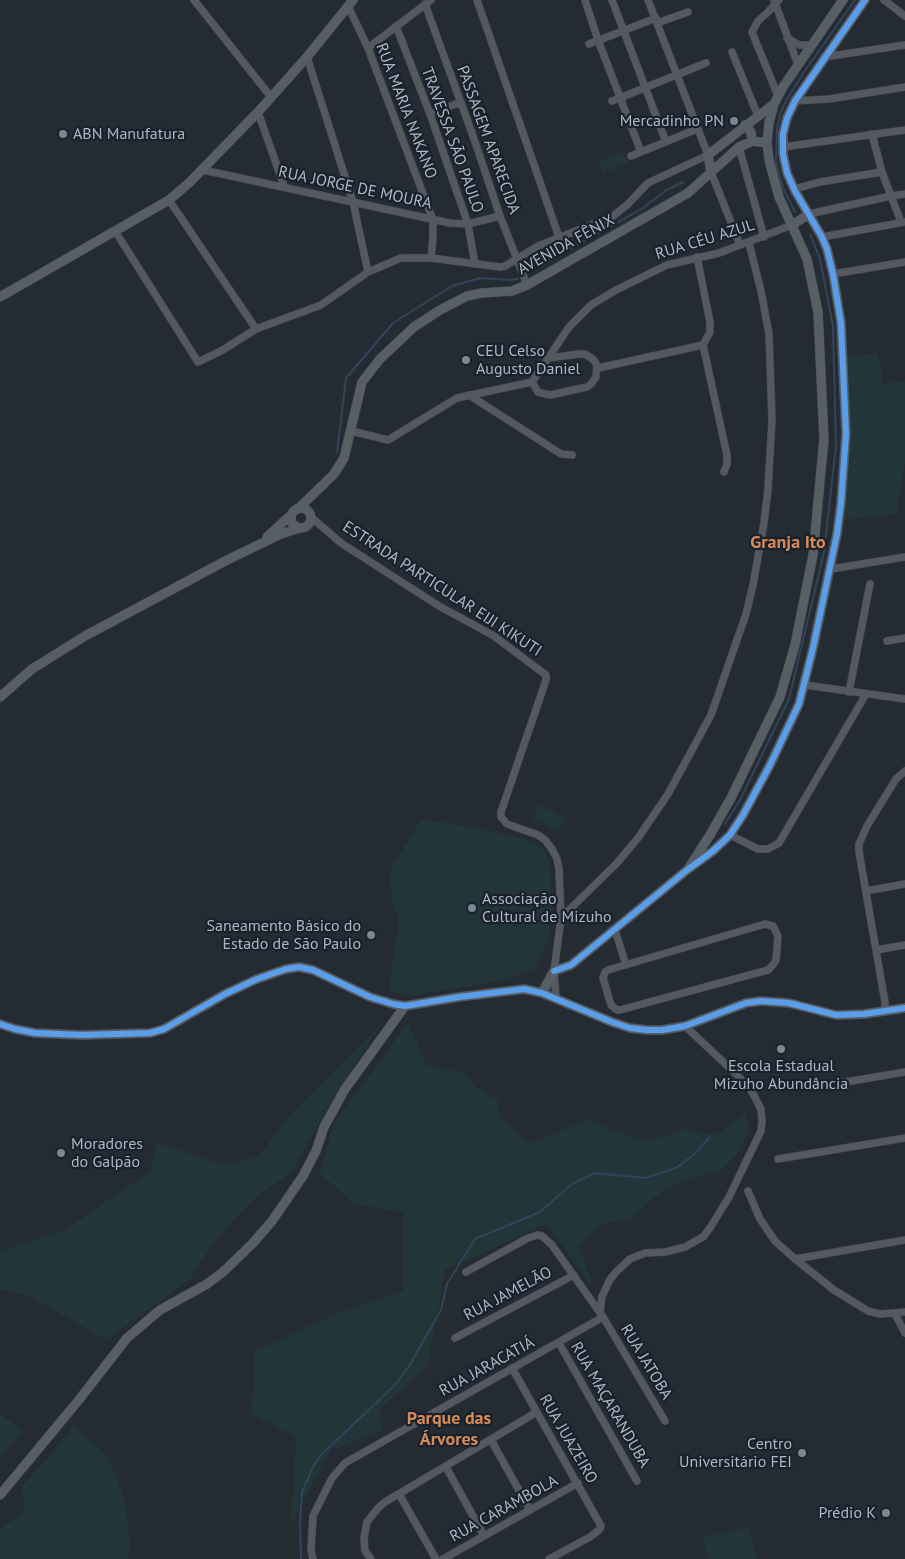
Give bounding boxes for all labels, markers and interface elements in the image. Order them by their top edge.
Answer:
street label: RUA MARIA NAKANO [371,40,441,182]
street label: PASSAGEM APARECIDA [452,63,524,217]
street label: TRAVESSA SÃO PAULO [417,65,487,215]
place label: Mercadinho PN [620,111,724,131]
marker: Mercadinho PN [728,115,740,127]
place label: ABN Manufatura [73,124,185,144]
marker: ABN Manufatura [57,128,69,140]
street label: RUA JORGE DE MOURA [276,162,434,214]
street label: AVENIDA FÊNIX [514,211,618,279]
street label: RUA CÉU AZUL [653,216,757,264]
place label: CEU Celso Augusto Daniel [476,341,580,379]
marker: CEU Celso Augusto Daniel [460,354,472,366]
street label: ESTRADA PARTICULAR EIJI KIKUTI [339,517,545,661]
district label: Granja Ito [750,532,826,554]
place label: Associação Cultural de Mizuho [482,889,612,927]
marker: Associação Cultural de Mizuho [466,902,478,914]
place label: Saneamento Básico do Estado de São Paulo [207,916,361,954]
marker: Saneamento Básico do Estado de São Paulo [365,929,377,941]
marker: Escola Estadual Mizuho Abundância [775,1043,787,1055]
place label: Escola Estadual Mizuho Abundância [714,1056,848,1094]
place label: Moradores do Galpão [71,1134,143,1172]
marker: Moradores do Galpão [55,1147,67,1159]
street label: RUA JAMELÃO [461,1263,555,1325]
street label: RUA JATOBA [616,1321,676,1403]
street label: RUA JARACATIÁ [436,1333,538,1401]
street label: RUA MAÇARANDUBA [566,1339,654,1471]
street label: RUA JUAZEIRO [535,1391,601,1487]
district label: Parque das Árvores [407,1408,491,1450]
place label: Centro Universitário FEI [679,1434,792,1472]
marker: Centro Universitário FEI [796,1447,808,1459]
street label: RUA CARAMBOLA [447,1471,561,1547]
place label: Prédio K [819,1503,876,1523]
marker: Prédio K [880,1507,892,1519]

